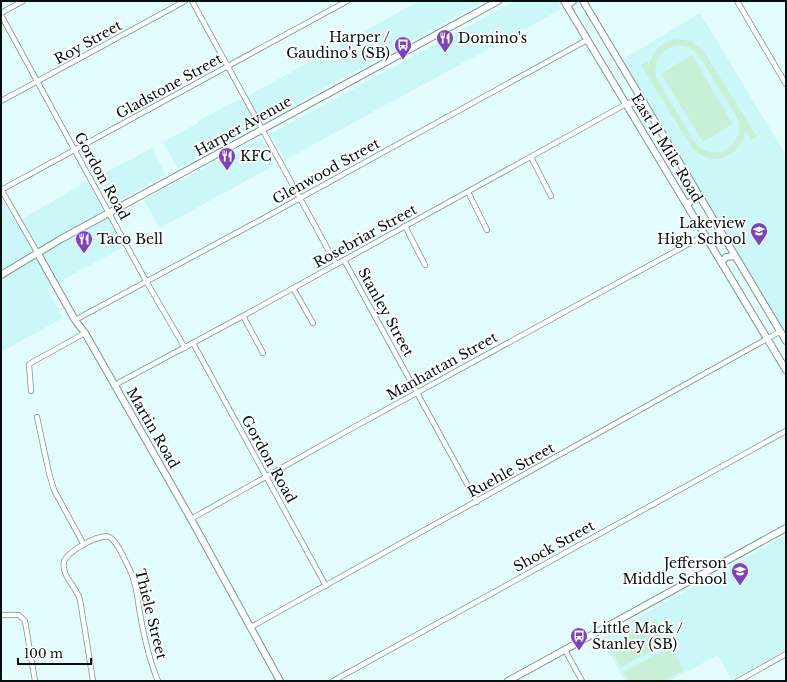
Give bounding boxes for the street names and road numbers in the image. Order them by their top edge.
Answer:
street label: Roy Street [51,16,126,68]
street label: Gladstone Street [113,49,226,123]
street label: East 11 Mile Road [627,90,707,206]
street label: Harper Avenue [191,92,295,160]
street label: Gordon Road [71,129,134,223]
street label: Glenwood Street [269,134,383,208]
street label: Rosebriar Street [310,200,420,272]
street label: Stanley Street [354,264,418,360]
street label: Manhattan Street [383,328,501,404]
street label: Martin Road [123,384,184,472]
street label: Gordon Road [238,412,301,506]
street label: Ruehle Street [464,438,558,501]
street label: Shock Street [510,516,598,576]
street label: Thiele Street [131,567,171,662]

